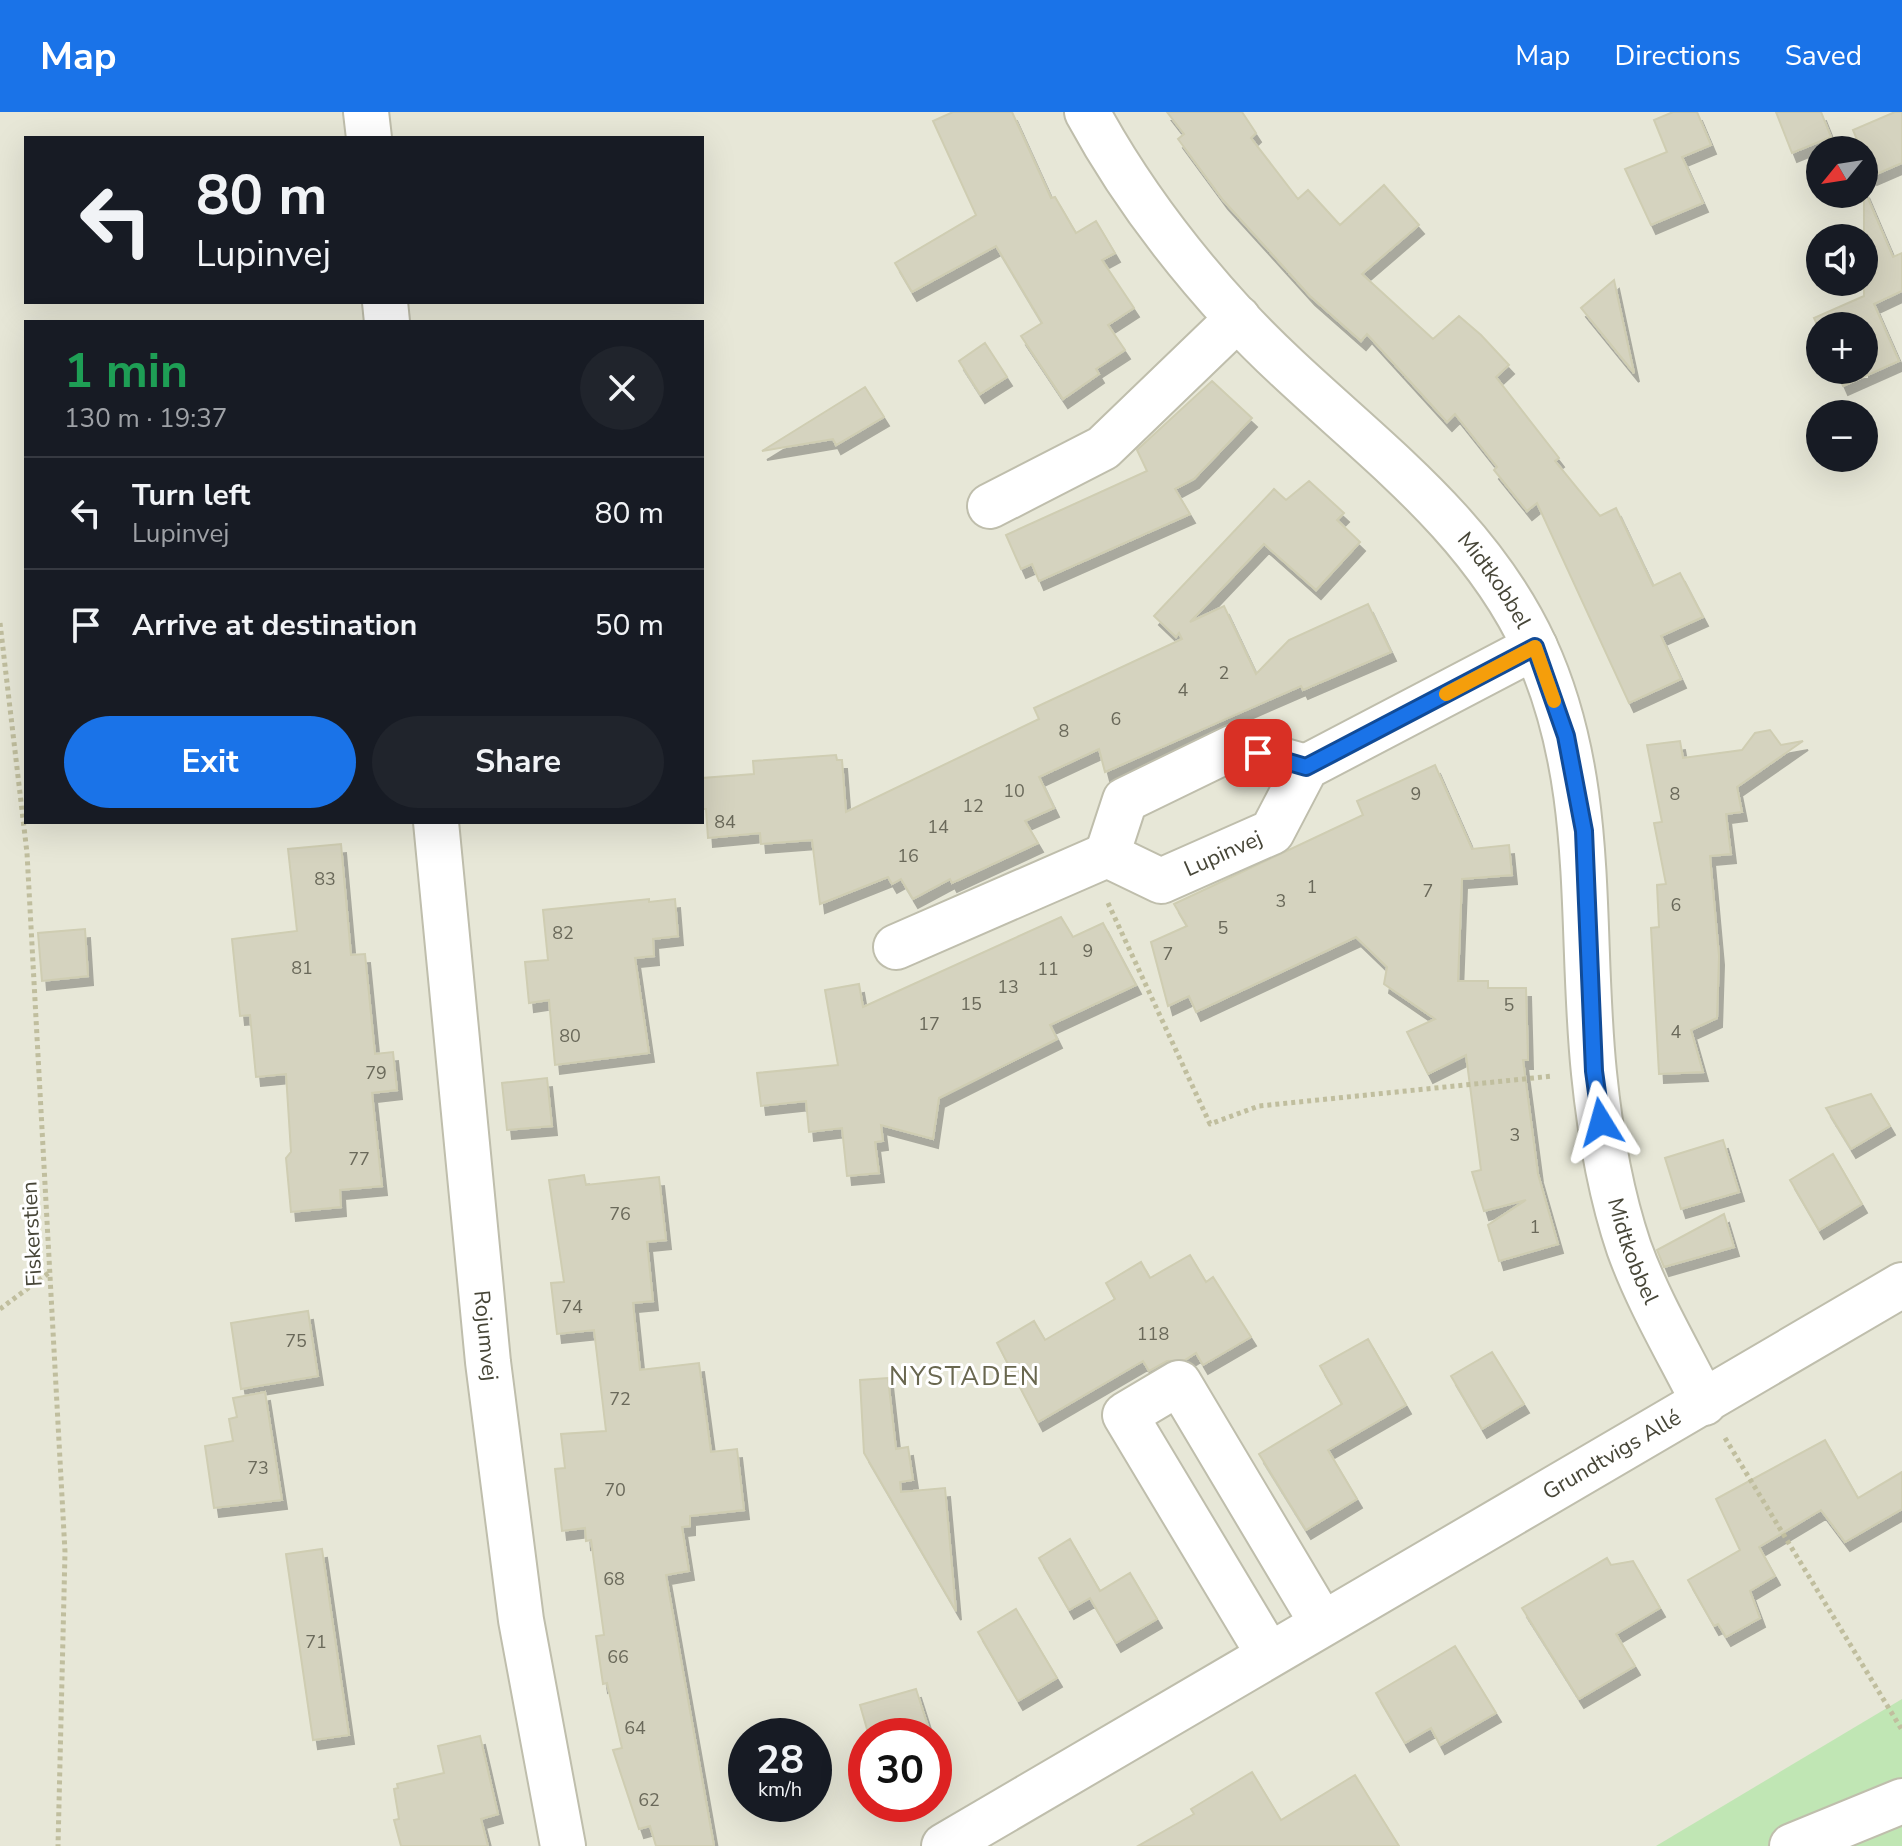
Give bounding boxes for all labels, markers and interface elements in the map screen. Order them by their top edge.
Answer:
text: Map [40,31,117,82]
text: Map [1515,37,1570,75]
text: Directions [1614,37,1741,75]
text: Saved [1785,37,1862,75]
north arrow [1806,136,1878,208]
map controls [1806,136,1878,472]
text: 80 m [196,157,327,234]
icon: left [64,168,168,272]
button: sound [1806,224,1878,296]
text: Lupinvej [196,230,331,279]
button: + [1806,312,1878,384]
text: 1 min [64,338,188,404]
button: close [580,346,664,430]
button: − [1806,400,1878,472]
text: 130 m · 19:37 [64,401,227,436]
text: Turn left [132,475,250,516]
icon: left [64,491,108,535]
text: 80 m [595,493,664,534]
text: Lupinvej [132,516,229,551]
street label: Midtkobbel [1450,526,1538,634]
icon: arrive [64,603,108,647]
text: Arrive at destination [132,605,417,646]
text: 50 m [595,605,664,646]
house number: 2 [1219,661,1229,685]
house number: 4 [1178,678,1189,702]
house number: 6 [1111,707,1121,731]
button: Exit [64,716,356,808]
button: Share [372,716,664,808]
house number: 8 [1059,719,1069,743]
pin [1224,719,1292,787]
icon: arrive [1236,731,1280,775]
house number: 10 [1003,779,1025,803]
house number: 9 [1411,782,1421,806]
house number: 8 [1670,782,1680,806]
house number: 12 [962,794,984,818]
house number: 84 [714,810,736,834]
house number: 14 [927,815,949,839]
street label: Lupinvej [1179,823,1267,884]
house number: 16 [897,844,919,868]
house number: 83 [314,867,336,891]
house number: 1 [1307,875,1317,899]
house number: 7 [1423,879,1433,903]
house number: 3 [1276,889,1286,913]
house number: 6 [1671,893,1681,917]
house number: 5 [1218,916,1228,940]
house number: 82 [552,921,574,945]
house number: 9 [1083,939,1093,963]
house number: 7 [1163,942,1173,966]
house number: 81 [291,956,313,980]
house number: 11 [1037,957,1059,981]
house number: 13 [997,975,1019,999]
house number: 15 [960,992,982,1016]
house number: 5 [1504,993,1514,1017]
house number: 17 [918,1012,940,1036]
house number: 4 [1671,1020,1682,1044]
house number: 80 [559,1024,581,1048]
house number: 79 [365,1061,387,1085]
position arrow [1559,1080,1643,1164]
house number: 3 [1510,1123,1520,1147]
house number: 77 [348,1147,370,1171]
street label: Fiskerstien [14,1181,50,1287]
street label: Midtkobbel [1600,1195,1666,1310]
house number: 76 [609,1202,631,1226]
house number: 1 [1530,1215,1540,1239]
street label: Rojumvej [466,1289,505,1383]
house number: 74 [561,1295,583,1319]
house number: 118 [1137,1322,1169,1346]
house number: 75 [285,1329,307,1353]
district label: NYSTADEN [889,1359,1041,1394]
house number: 72 [609,1387,631,1411]
street label: Grundtvigs Allé [1537,1403,1687,1507]
house number: 73 [247,1456,269,1480]
house number: 70 [604,1478,626,1502]
house number: 68 [603,1567,625,1591]
house number: 71 [305,1630,327,1654]
house number: 66 [607,1645,629,1669]
house number: 64 [624,1716,646,1740]
speed limit sign: 30 [848,1718,952,1822]
text: 28 [756,1733,804,1787]
text: km/h [758,1776,802,1803]
house number: 62 [638,1788,660,1812]

